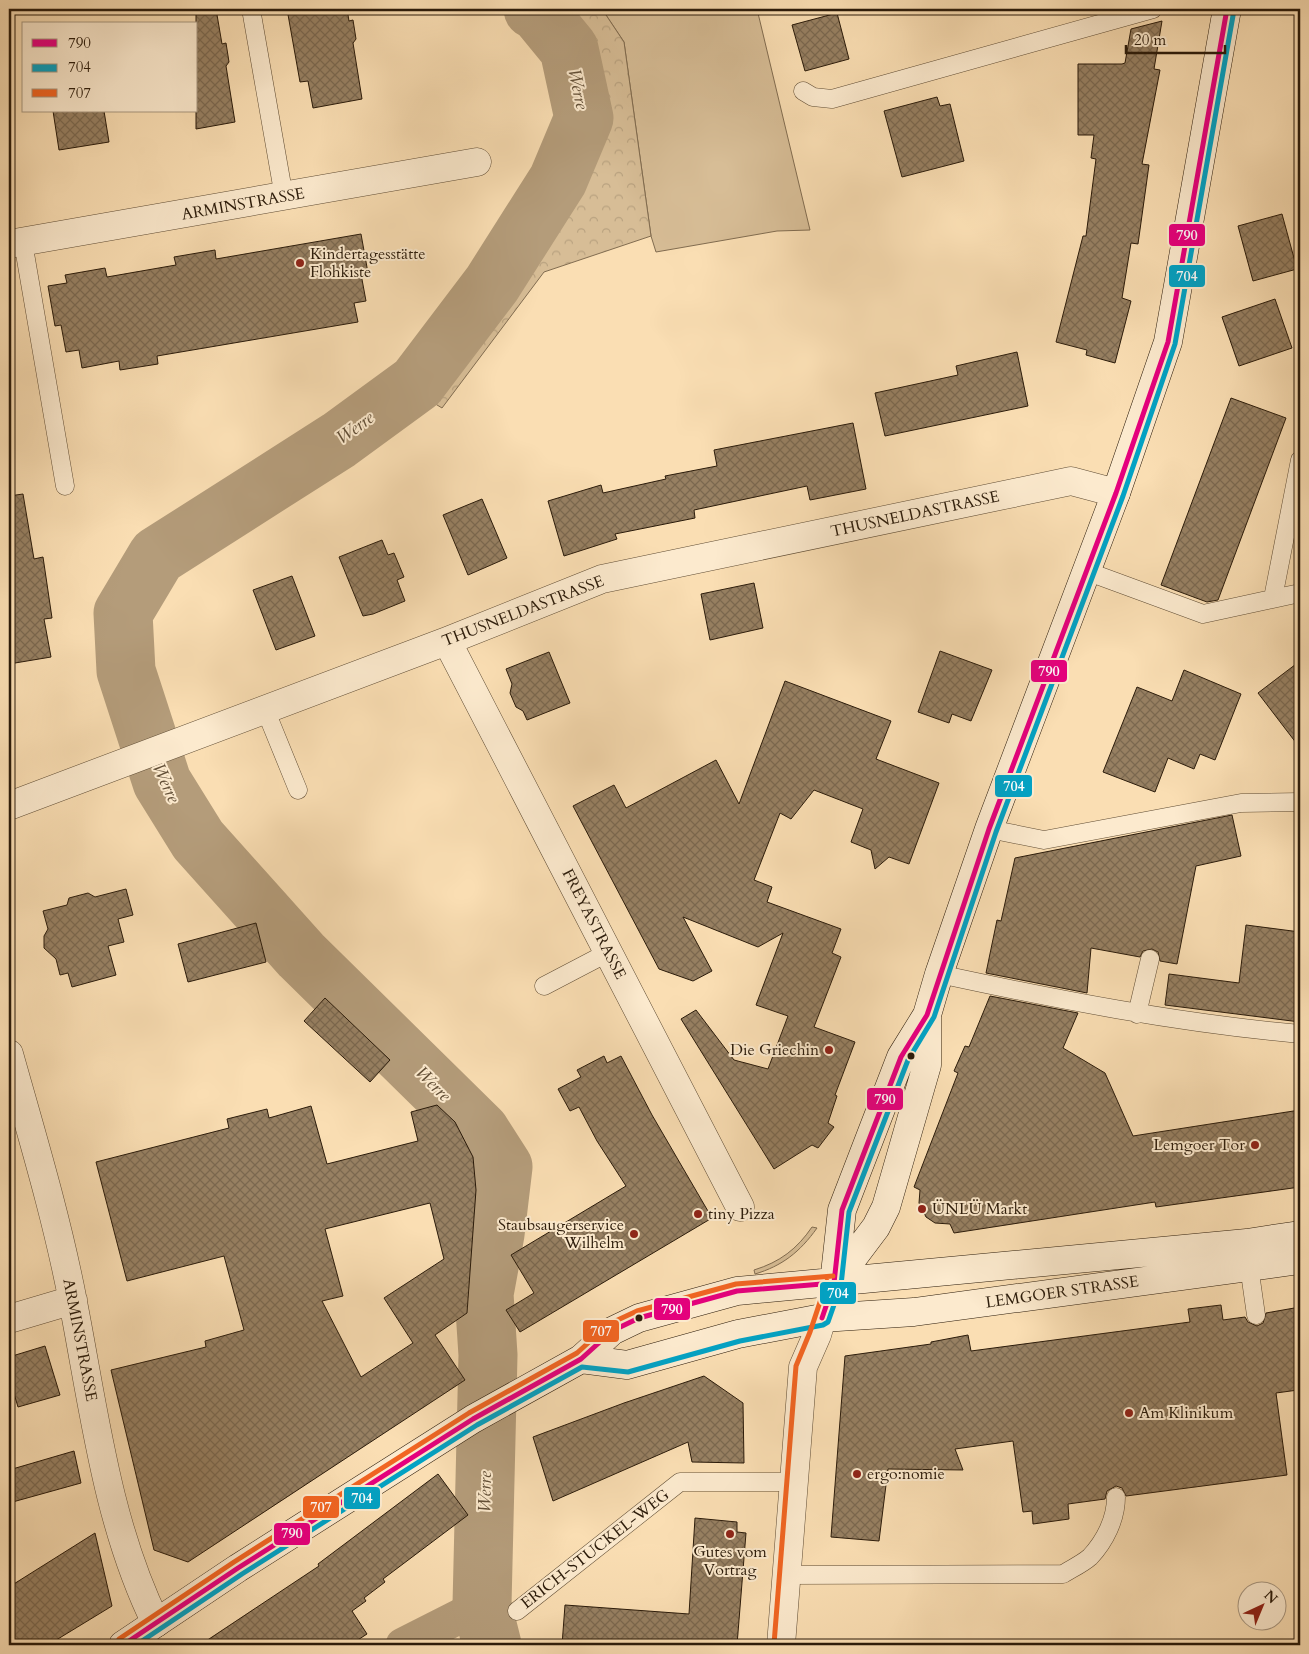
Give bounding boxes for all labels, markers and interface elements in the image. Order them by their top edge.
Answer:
legend [22,22,198,112]
scale bar [1126,22,1225,54]
text: 20 m [1134,30,1166,50]
text: 790 [68,33,91,53]
text: 704 [68,57,91,77]
water label: Werre [561,66,595,113]
text: 707 [68,83,91,103]
street label: ARMINSTRASSE [180,182,306,226]
line badge: 790 [1168,223,1206,247]
text: 790 [1176,226,1198,245]
place label: Kindertagesstätte Flohkiste [310,243,426,283]
marker: Kindertagesstätte Flohkiste [294,257,306,269]
line badge: 704 [1168,264,1206,288]
text: 704 [1176,267,1198,286]
water label: Werre [331,405,380,450]
street label: THUSNELDASTRASSE [829,485,1001,543]
street label: THUSNELDASTRASSE [439,570,607,652]
line badge: 790 [1030,659,1068,683]
text: 790 [1038,662,1060,681]
water label: Werre [146,759,187,808]
line badge: 704 [994,774,1033,798]
text: 704 [1003,777,1025,796]
street label: FREYASTRASSE [557,865,631,983]
place label: Die Griechin [730,1039,819,1061]
marker: Die Griechin [823,1044,835,1056]
unlabelled marker [906,1051,916,1061]
water label: Werre [410,1061,457,1108]
line badge: 790 [866,1087,904,1111]
text: 790 [874,1090,896,1109]
place label: Lemgoer Tor [1153,1134,1245,1156]
marker: Lemgoer Tor [1249,1139,1261,1151]
place label: ÜNLÜ Markt [932,1198,1027,1220]
place label: tiny Pizza [708,1203,775,1225]
marker: ÜNLÜ Markt [916,1203,928,1215]
marker: tiny Pizza [692,1208,704,1220]
place label: Staubsaugerservice Wilhelm [498,1214,624,1254]
marker: Staubsaugerservice Wilhelm [628,1228,640,1240]
street label: LEMGOER STRASSE [984,1270,1140,1314]
street label: ARMINSTRASSE [57,1277,103,1403]
line badge: 704 [819,1281,857,1305]
text: 704 [827,1284,849,1303]
line badge: 790 [653,1297,691,1321]
text: 790 [661,1300,683,1319]
unlabelled marker [634,1313,644,1323]
line badge: 707 [582,1319,620,1343]
text: 707 [590,1322,612,1341]
place label: Am Klinikum [1139,1402,1234,1424]
marker: Am Klinikum [1123,1407,1135,1419]
place label: ergo:nomie [867,1463,945,1485]
marker: ergo:nomie [851,1468,863,1480]
water label: Werre [472,1470,498,1513]
street label: ERICH-STUCKEL-WEG [516,1484,674,1614]
line badge: 704 [343,1486,381,1510]
text: 704 [351,1489,373,1508]
line badge: 707 [302,1495,340,1519]
text: 707 [310,1498,332,1517]
line badge: 790 [273,1522,311,1546]
text: 790 [281,1524,303,1543]
marker: Gutes vom Vortrag [724,1528,736,1540]
place label: Gutes vom Vortrag [693,1541,767,1581]
north arrow [1236,1582,1286,1632]
text: N [1260,1586,1282,1608]

